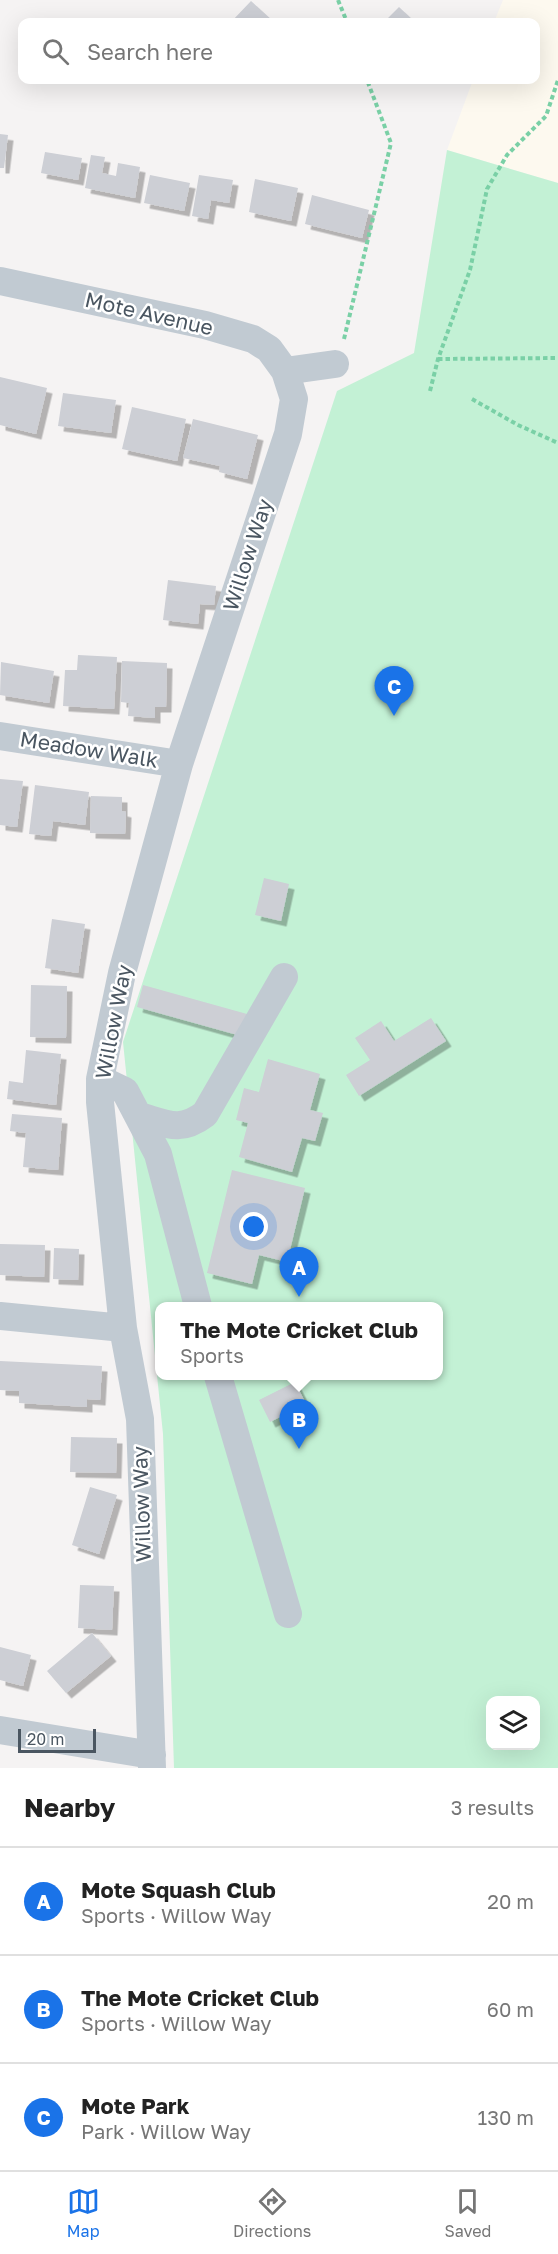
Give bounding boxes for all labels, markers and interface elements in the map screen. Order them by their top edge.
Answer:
search box [18,18,540,84]
icon: search [39,35,72,68]
text: Search here [87,38,213,65]
street label: Mote Avenue [83,286,216,340]
street label: Willow Way [217,495,277,614]
pin: C [374,666,414,716]
street label: Meadow Walk [18,725,160,773]
street label: Willow Way [89,962,137,1081]
your location [239,1212,268,1241]
pin: A [280,1248,318,1297]
popup [155,1302,443,1380]
text: The Mote Cricket Club [180,1316,418,1343]
text: Sports [180,1343,244,1367]
pin: B [280,1400,318,1449]
street label: Willow Way [126,1445,156,1563]
map controls [486,1696,540,1750]
button: layers [486,1696,540,1750]
scale bar [18,1726,96,1754]
text: 20 m [27,1729,64,1749]
text: Nearby [24,1792,115,1823]
text: 3 results [451,1795,534,1819]
text: Mote Squash Club [81,1876,276,1903]
text: A [36,1889,51,1913]
text: 20 m [487,1889,534,1913]
text: Sports · Willow Way [81,1903,272,1927]
text: The Mote Cricket Club [81,1984,319,2011]
text: B [36,1997,51,2021]
text: 60 m [487,1997,534,2021]
text: Sports · Willow Way [81,2011,272,2035]
text: Mote Park [81,2092,189,2119]
text: C [36,2105,51,2129]
text: 130 m [478,2105,534,2129]
text: Park · Willow Way [81,2119,251,2143]
tab: Map [67,2185,100,2241]
tab: Directions [233,2185,311,2241]
tab: Saved [445,2185,491,2241]

